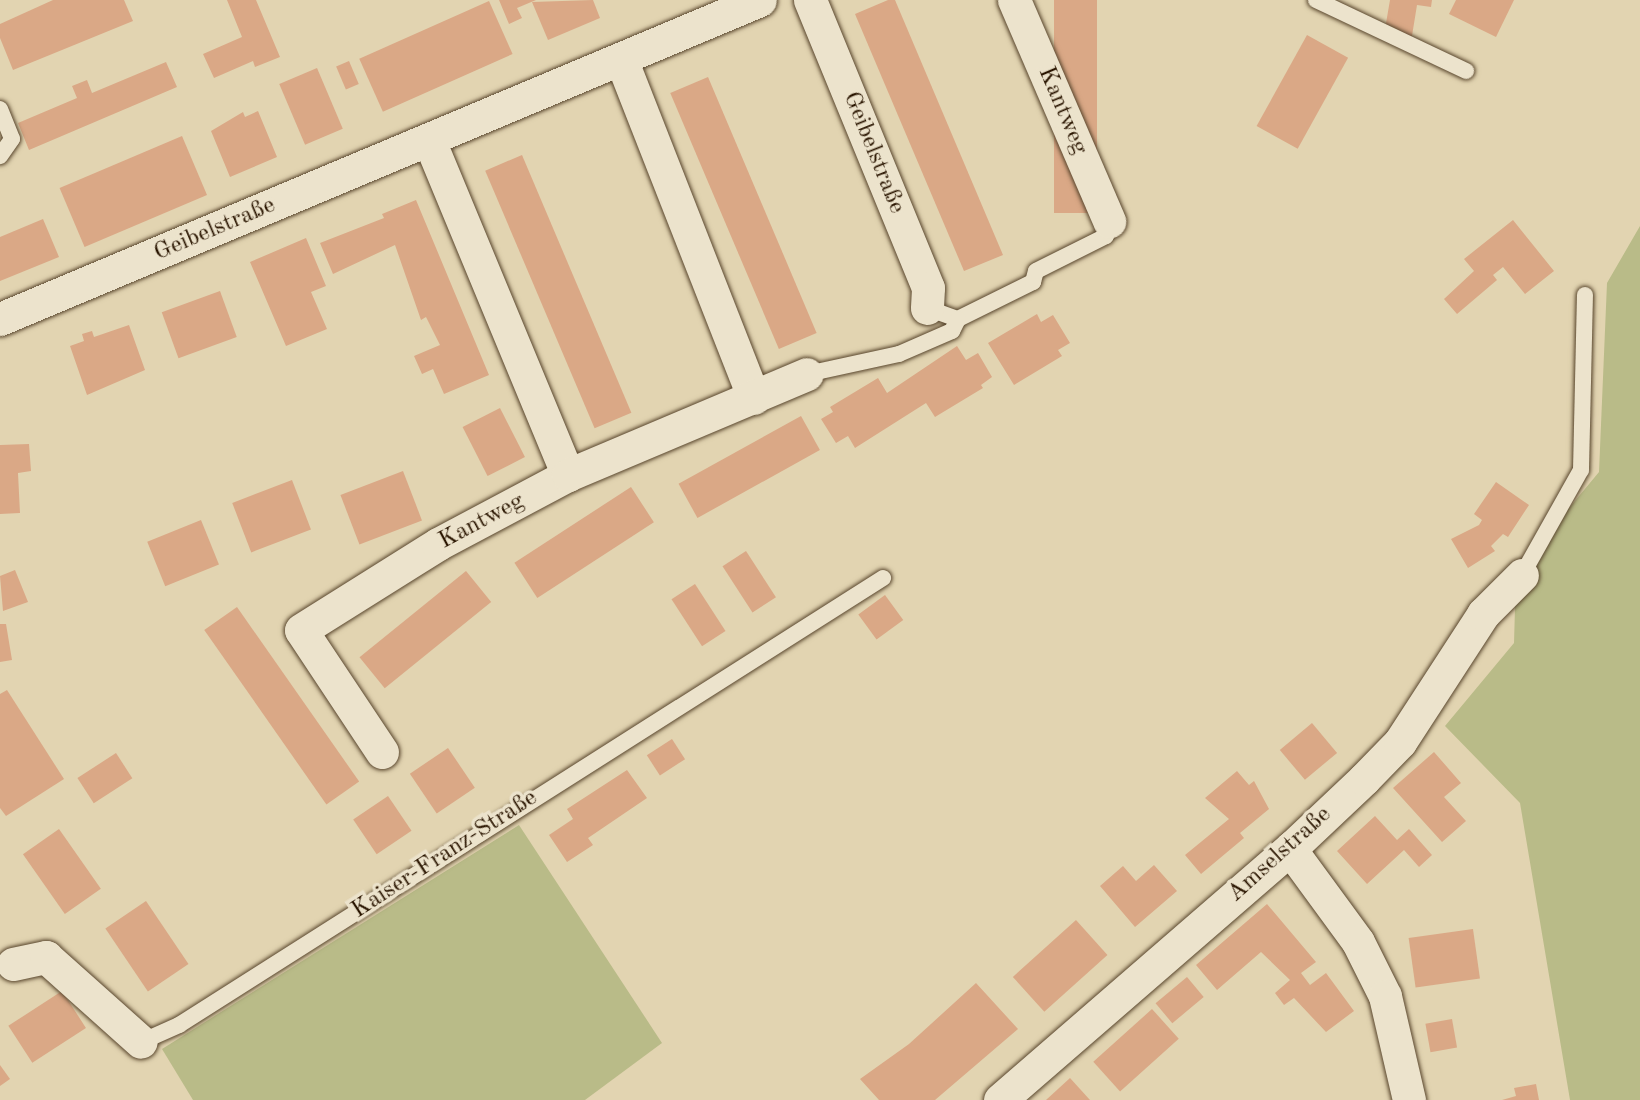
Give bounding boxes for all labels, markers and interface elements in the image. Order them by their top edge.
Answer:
street label: Kantweg [1031,63,1093,159]
street label: Geibelstraße [836,88,910,218]
street label: Geibelstraße [150,192,280,268]
street label: Kantweg [434,487,530,557]
street label: Kaiser-Franz-Straße [347,784,543,926]
street label: Amselstraße [1222,801,1338,909]

